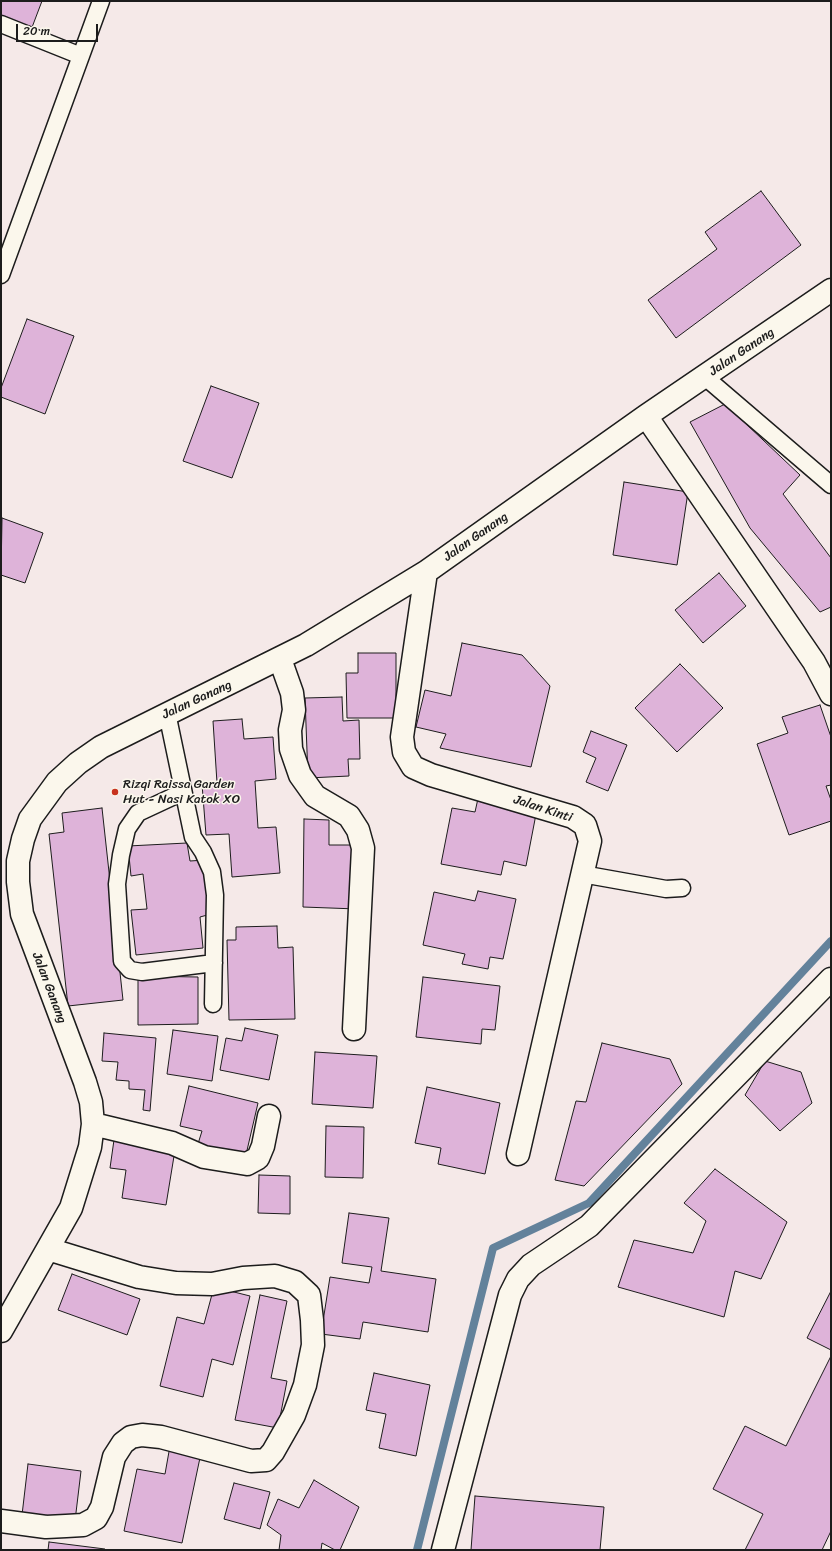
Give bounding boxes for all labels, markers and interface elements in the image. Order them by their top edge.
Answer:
scale bar [18,16,100,42]
text: 20 m [23,20,50,42]
street label: Jalan Ganang [707,325,777,379]
street label: Jalan Ganang [441,509,511,565]
street label: Jalan Ganang [160,677,234,723]
place label: Rizqi Raissa Garden Hut - Nasi Katok XO [123,777,240,808]
marker: Rizqi Raissa Garden Hut - Nasi Katok XO [110,787,120,797]
street label: Jalan Kinti [512,792,574,826]
street label: Jalan Ganang [28,950,70,1026]

